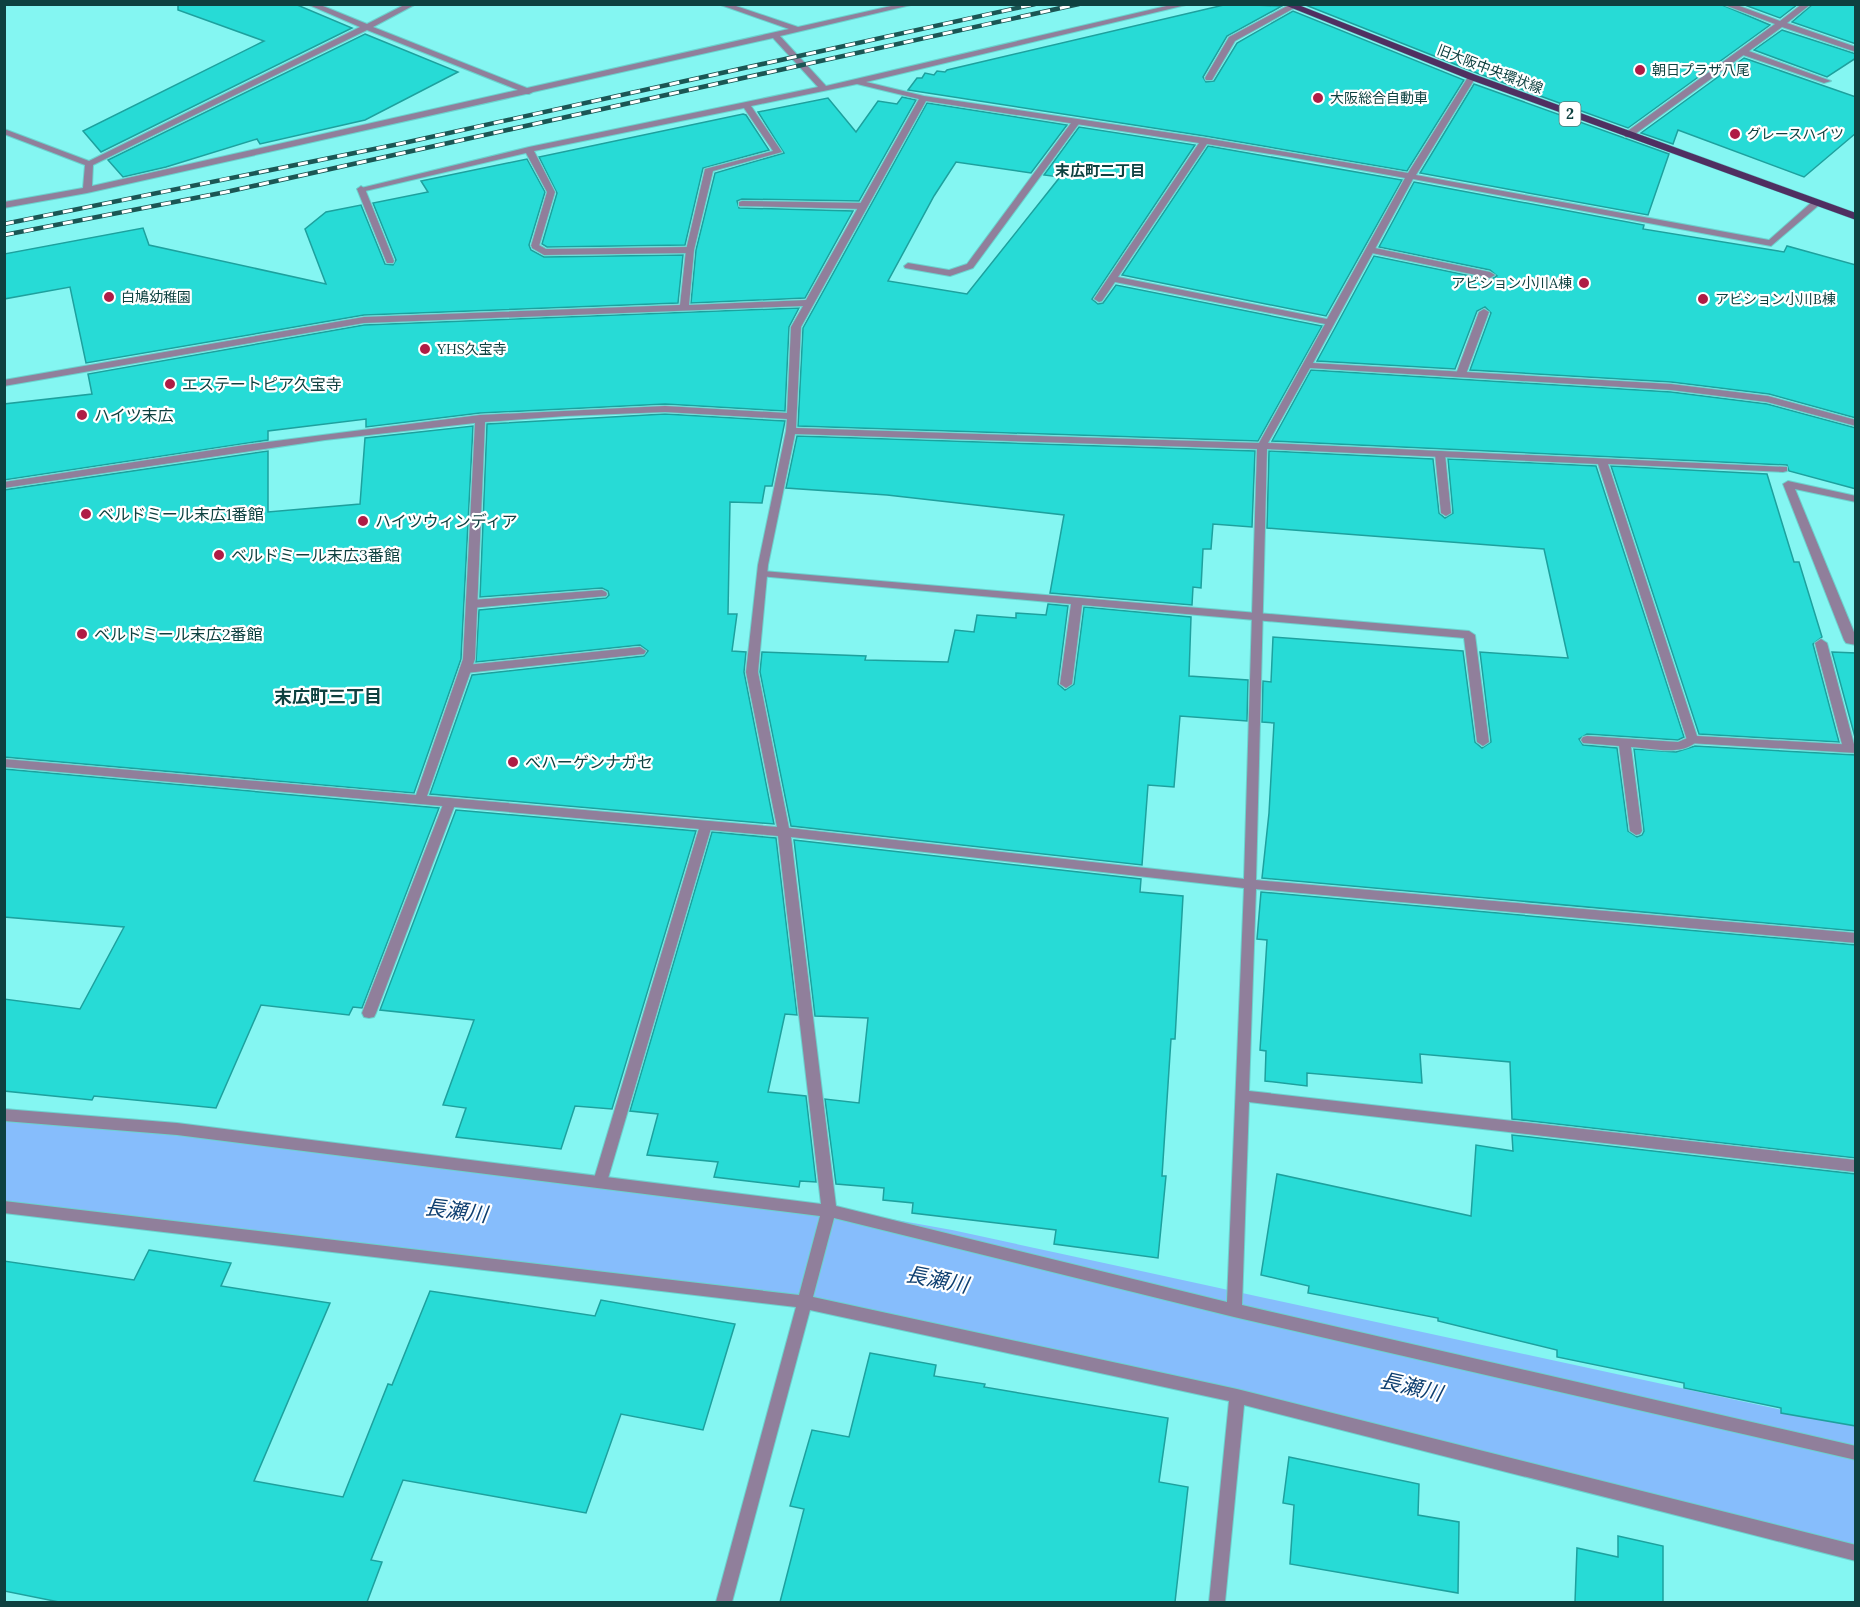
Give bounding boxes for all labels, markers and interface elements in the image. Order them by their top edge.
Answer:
street label: 旧大阪中央環状線 [1434,41,1546,97]
place label: 朝日プラザ八尾 [1652,61,1750,79]
marker: 朝日プラザ八尾 [1633,63,1647,77]
place label: 大阪総合自動車 [1330,89,1428,107]
marker: 大阪総合自動車 [1311,91,1325,105]
road number: 2 [1560,102,1580,126]
place label: グレースハイツ [1747,125,1844,143]
marker: グレースハイツ [1728,127,1742,141]
district label: 末広町二丁目 [1055,161,1145,180]
place label: アビション小川A棟 [1451,274,1572,292]
marker: アビション小川A棟 [1577,276,1591,290]
place label: 白鳩幼稚園 [121,288,191,306]
marker: 白鳩幼稚園 [102,290,116,304]
place label: アビション小川B棟 [1715,290,1836,308]
marker: アビション小川B棟 [1696,292,1710,306]
place label: YHS久宝寺 [436,340,507,358]
marker: YHS久宝寺 [418,342,432,356]
place label: エステートピア久宝寺 [182,374,342,394]
marker: エステートピア久宝寺 [163,377,177,391]
place label: ハイツ末広 [94,405,174,425]
marker: ハイツ末広 [75,408,89,422]
place label: ベルドミール末広1番館 [98,504,264,524]
marker: ベルドミール末広1番館 [79,507,93,521]
place label: ハイツウィンディア [375,511,518,531]
marker: ハイツウィンディア [356,514,370,528]
place label: ベルドミール末広3番館 [231,545,400,565]
marker: ベルドミール末広3番館 [212,548,226,562]
place label: ベルドミール末広2番館 [94,624,263,644]
marker: ベルドミール末広2番館 [75,627,89,641]
district label: 末広町三丁目 [274,685,382,708]
place label: べハーゲンナガセ [525,752,653,772]
marker: べハーゲンナガセ [506,755,520,769]
water label: 長瀬川 [423,1193,491,1228]
water label: 長瀬川 [904,1260,973,1299]
water label: 長瀬川 [1377,1366,1447,1407]

